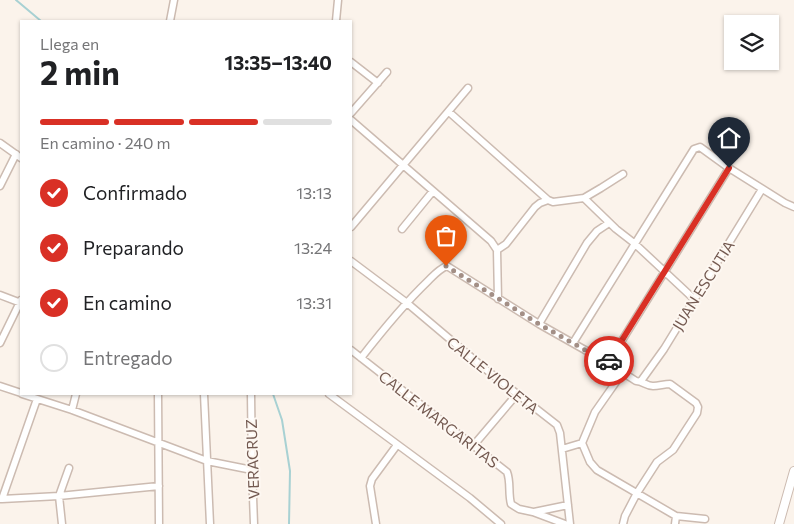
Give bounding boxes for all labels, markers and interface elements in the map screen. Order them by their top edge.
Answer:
map controls [724,15,779,70]
button: layers [724,15,779,70]
text: Llega en [40,34,99,53]
text: 13:35–13:40 [225,51,332,74]
text: 2 min [40,52,120,92]
pin [708,117,750,168]
icon: home [715,124,743,152]
text: En camino · 240 m [40,133,170,152]
icon: check [40,179,68,207]
text: Confirmado [83,181,187,204]
text: 13:13 [296,183,332,202]
pin [425,215,467,266]
icon: bag [432,222,460,250]
icon: check [40,234,68,262]
text: Preparando [83,236,184,259]
street label: JUAN ESCUTIA [668,237,738,333]
text: 13:24 [294,238,332,257]
icon: check [40,289,68,317]
text: En camino [83,291,172,314]
text: 13:31 [296,293,332,312]
street label: CALLE VIOLETA [444,333,542,417]
courier [584,336,634,386]
text: Entregado [83,346,173,369]
icon: car [595,347,623,375]
street label: CALLE MARGARITAS [375,367,503,472]
street label: VERACRUZ [242,419,262,499]

